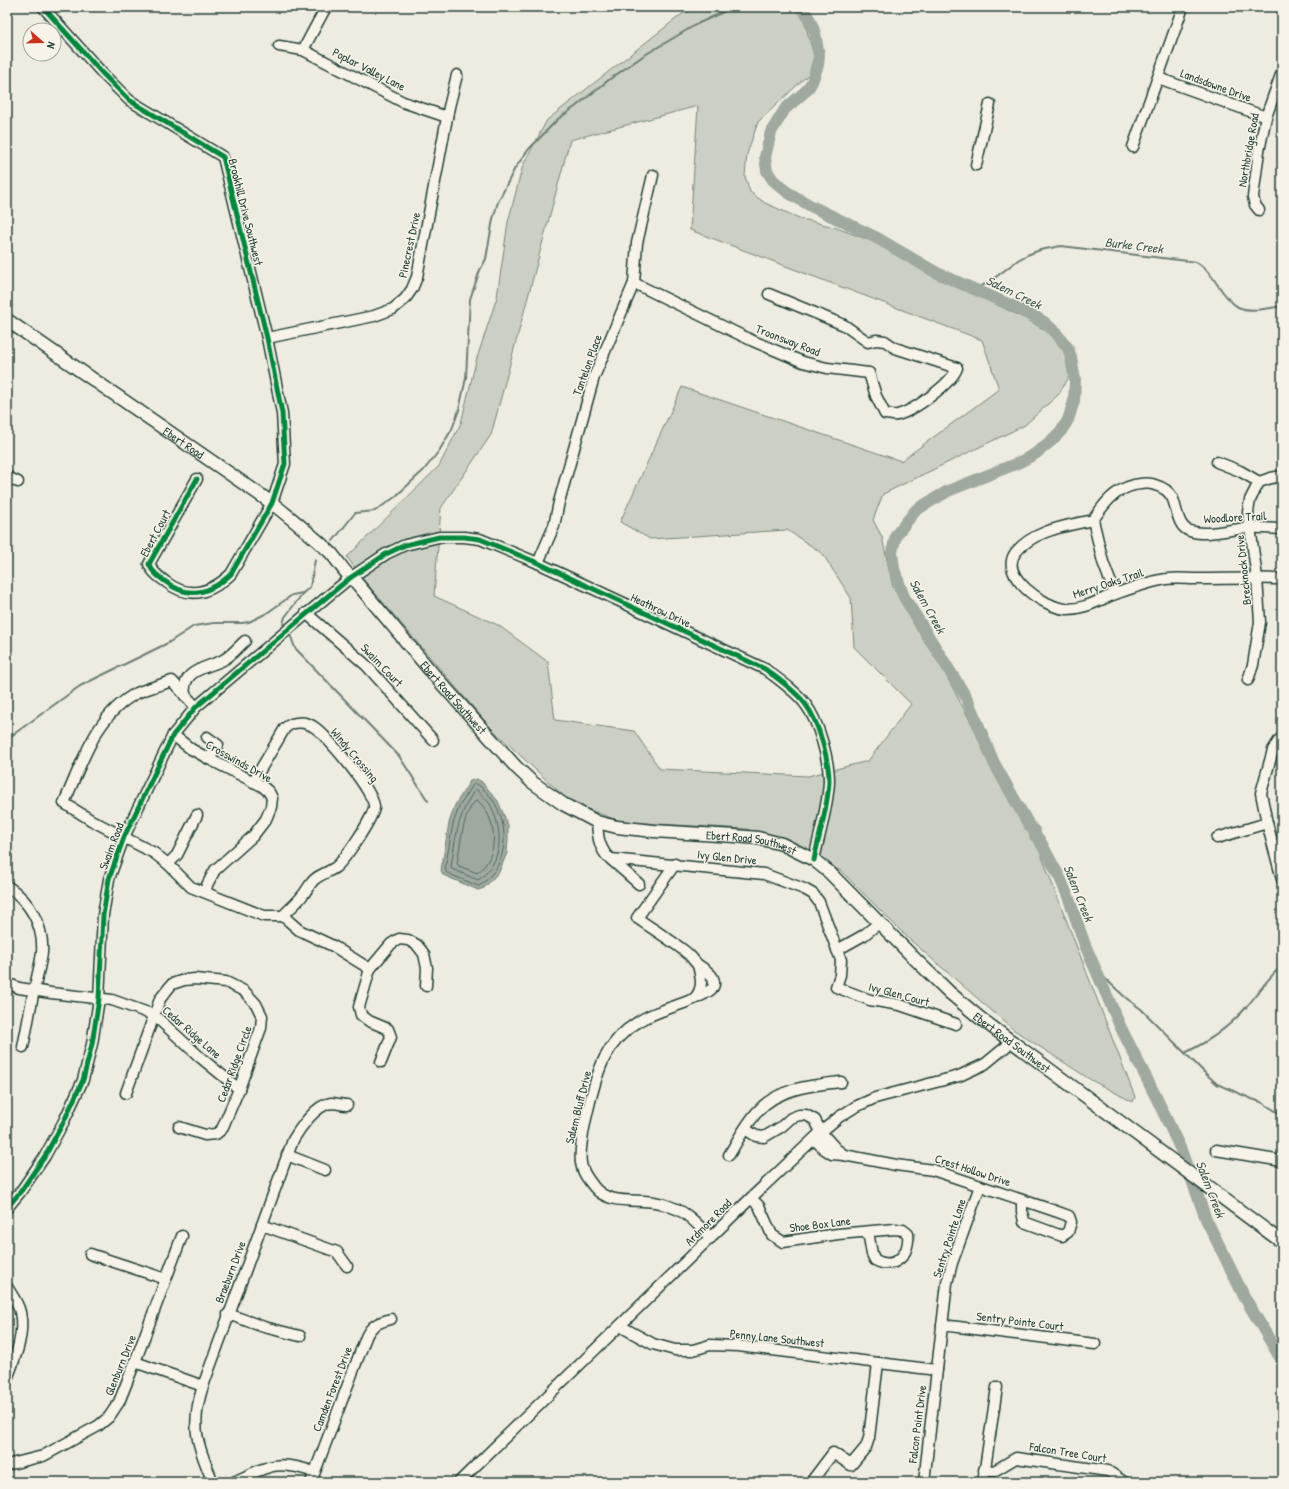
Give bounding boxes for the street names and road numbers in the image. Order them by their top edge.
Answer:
street label: Poplar Valley Lane [330,43,409,95]
street label: Landsdowne Drive [1178,64,1254,106]
street label: Northbridge Road [1233,112,1263,188]
street label: Brookhill Drive Southwest [224,157,268,268]
street label: Pinecrest Drive [394,210,424,279]
street label: Troonsway Road [753,320,823,360]
street label: Tantelon Place [568,332,606,398]
street label: Ebert Road [160,422,208,462]
street label: Ebert Court [135,506,175,560]
street label: Woodlore Trail [1203,507,1268,527]
street label: Brecknock Drive [1231,534,1255,606]
street label: Merry Oaks Trail [1070,563,1146,602]
street label: Heathrow Drive [628,589,694,631]
street label: Swaim Court [357,640,408,691]
street label: Ebert Road Southwest [417,657,492,738]
street label: Windy Crossing [327,724,383,786]
street label: Crosswinds Drive [203,736,275,786]
street label: Swaim Road [94,820,128,872]
street label: Ebert Road Southwest [705,826,801,859]
street label: Ivy Glen Drive [696,845,758,869]
street label: Ivy Glen Court [867,978,932,1010]
street label: Cedar Ridge Lane [159,1002,225,1063]
street label: Ebert Road Southwest [970,1008,1055,1077]
street label: Cedar Ridge Circle [212,1023,256,1105]
street label: Salem Bluff Drive [561,1068,595,1145]
street label: Crest Hollow Drive [933,1150,1013,1190]
street label: Ardmore Road [681,1195,735,1249]
street label: Sentry Pointe Lane [928,1196,970,1280]
street label: Shoe Box Lane [789,1212,852,1236]
street label: Braeburn Drive [210,1238,250,1306]
street label: Sentry Pointe Court [975,1307,1065,1335]
street label: Penny Lane Southwest [729,1325,826,1351]
street label: Glenburn Drive [100,1332,140,1398]
street label: Camden Forest Drive [308,1344,356,1434]
street label: Falcon Point Drive [904,1384,930,1465]
street label: Falcon Tree Court [1027,1437,1108,1467]

